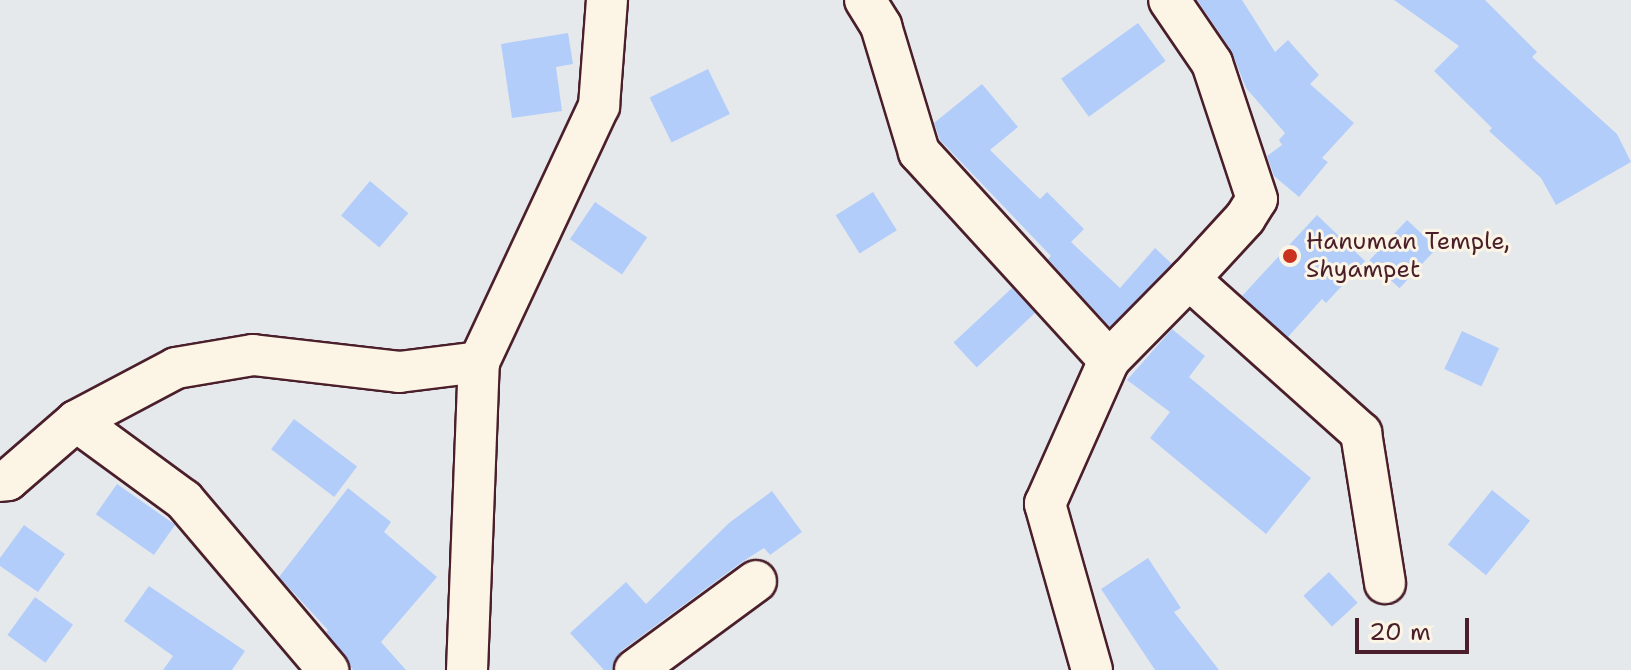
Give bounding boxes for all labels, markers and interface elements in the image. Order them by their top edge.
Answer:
place label: Hanuman Temple, Shyampet [1306,228,1510,284]
marker: Hanuman Temple, Shyampet [1281,247,1299,265]
scale bar [1359,602,1473,652]
text: 20 m [1369,616,1431,648]

